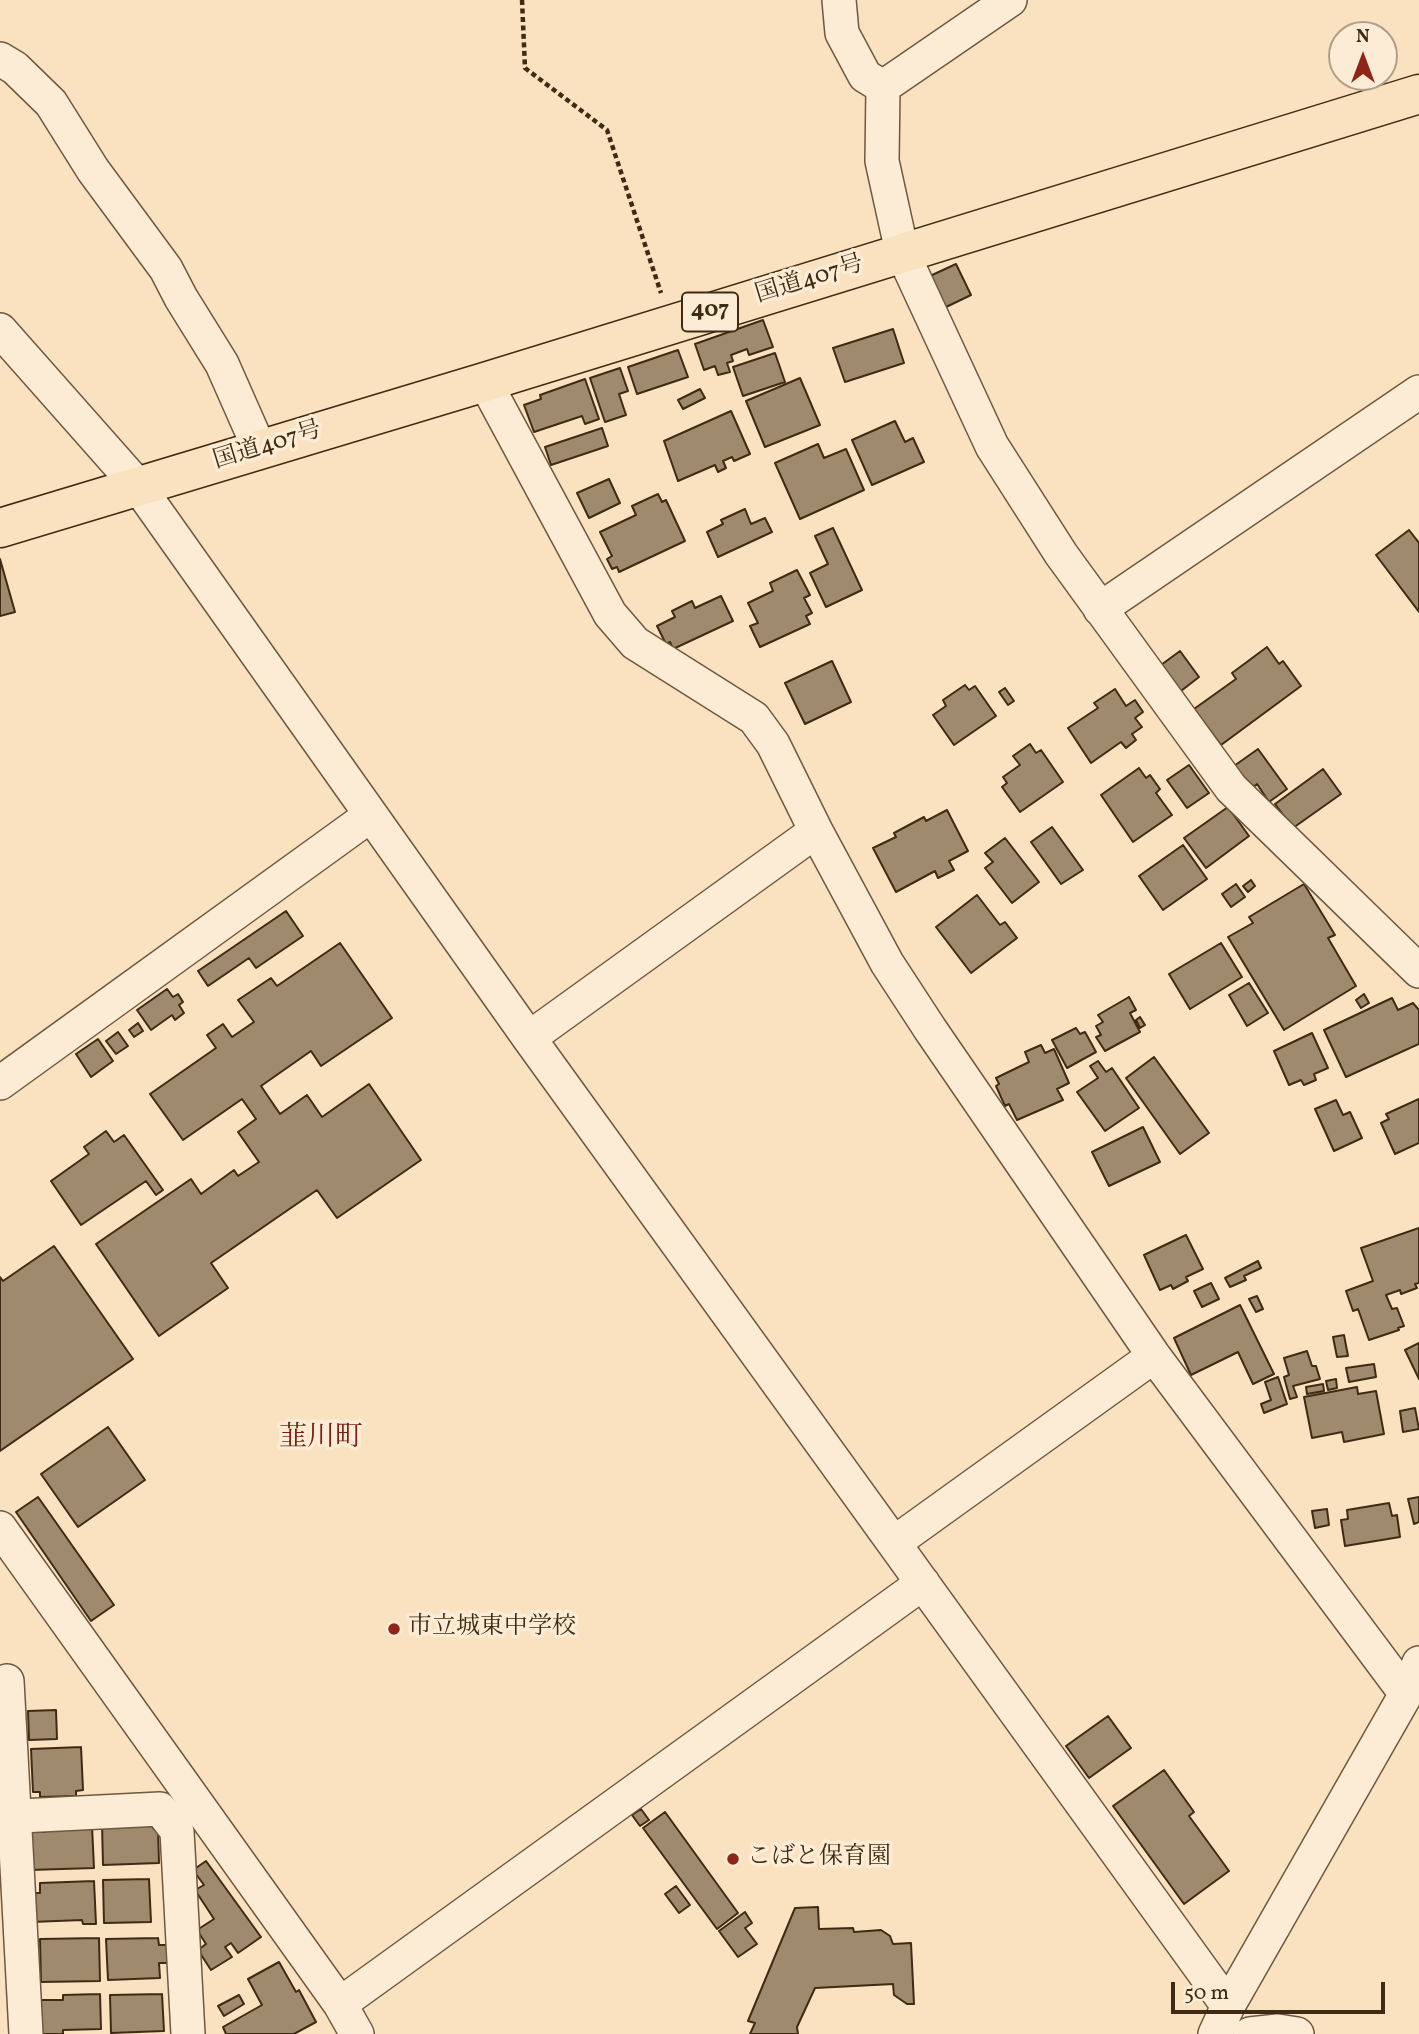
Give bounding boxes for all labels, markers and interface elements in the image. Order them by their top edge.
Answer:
north arrow [1328,21,1398,91]
text: N [1356,24,1370,50]
street label: 国道407号 [752,251,868,311]
road number: 407 [682,292,738,332]
street label: 国道407号 [210,417,326,477]
district label: 韮川町 [279,1423,363,1457]
place label: 市立城東中学校 [408,1615,576,1643]
marker: 市立城東中学校 [386,1621,402,1637]
place label: こばと保育園 [747,1845,891,1873]
marker: こばと保育園 [725,1851,741,1867]
scale bar [1174,1968,1388,2012]
text: 50 m [1184,1979,1229,2008]

